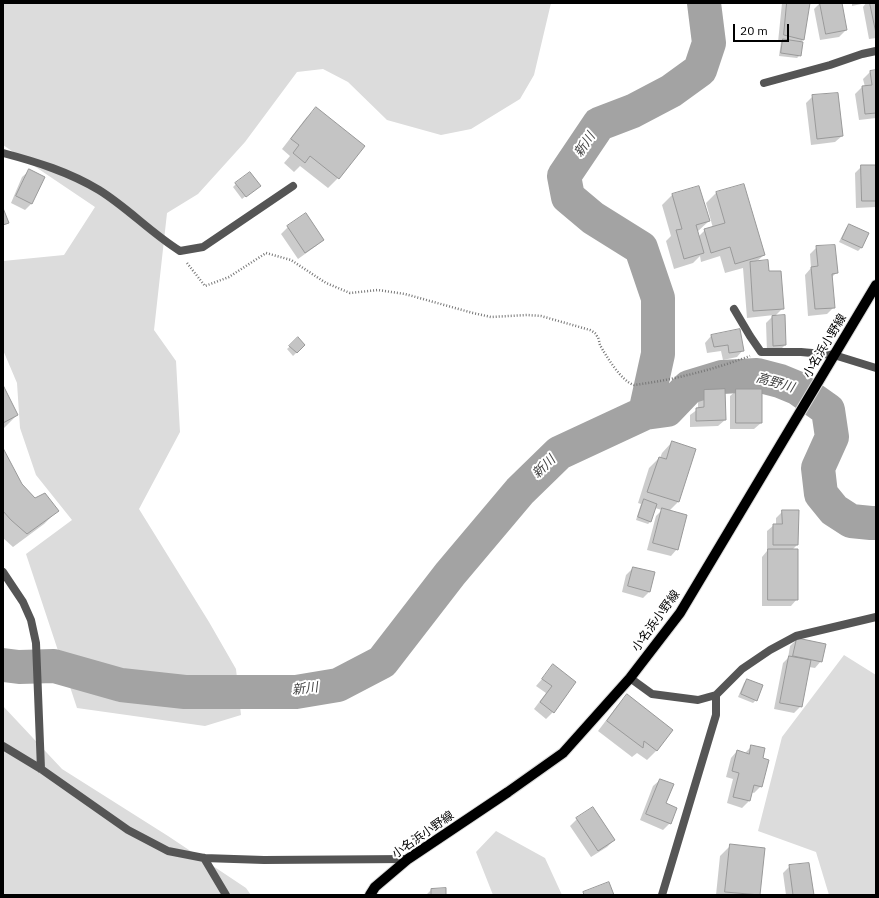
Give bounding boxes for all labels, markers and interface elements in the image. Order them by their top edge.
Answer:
scale bar [735,16,791,42]
text: 20 m [740,23,768,38]
water label: 新川 [571,130,599,160]
street label: 小名浜小野線 [800,311,850,381]
water label: 高野川 [754,370,796,396]
water label: 新川 [529,452,559,482]
street label: 小名浜小野線 [629,588,683,654]
water label: 新川 [291,680,319,698]
street label: 小名浜小野線 [389,808,457,862]

